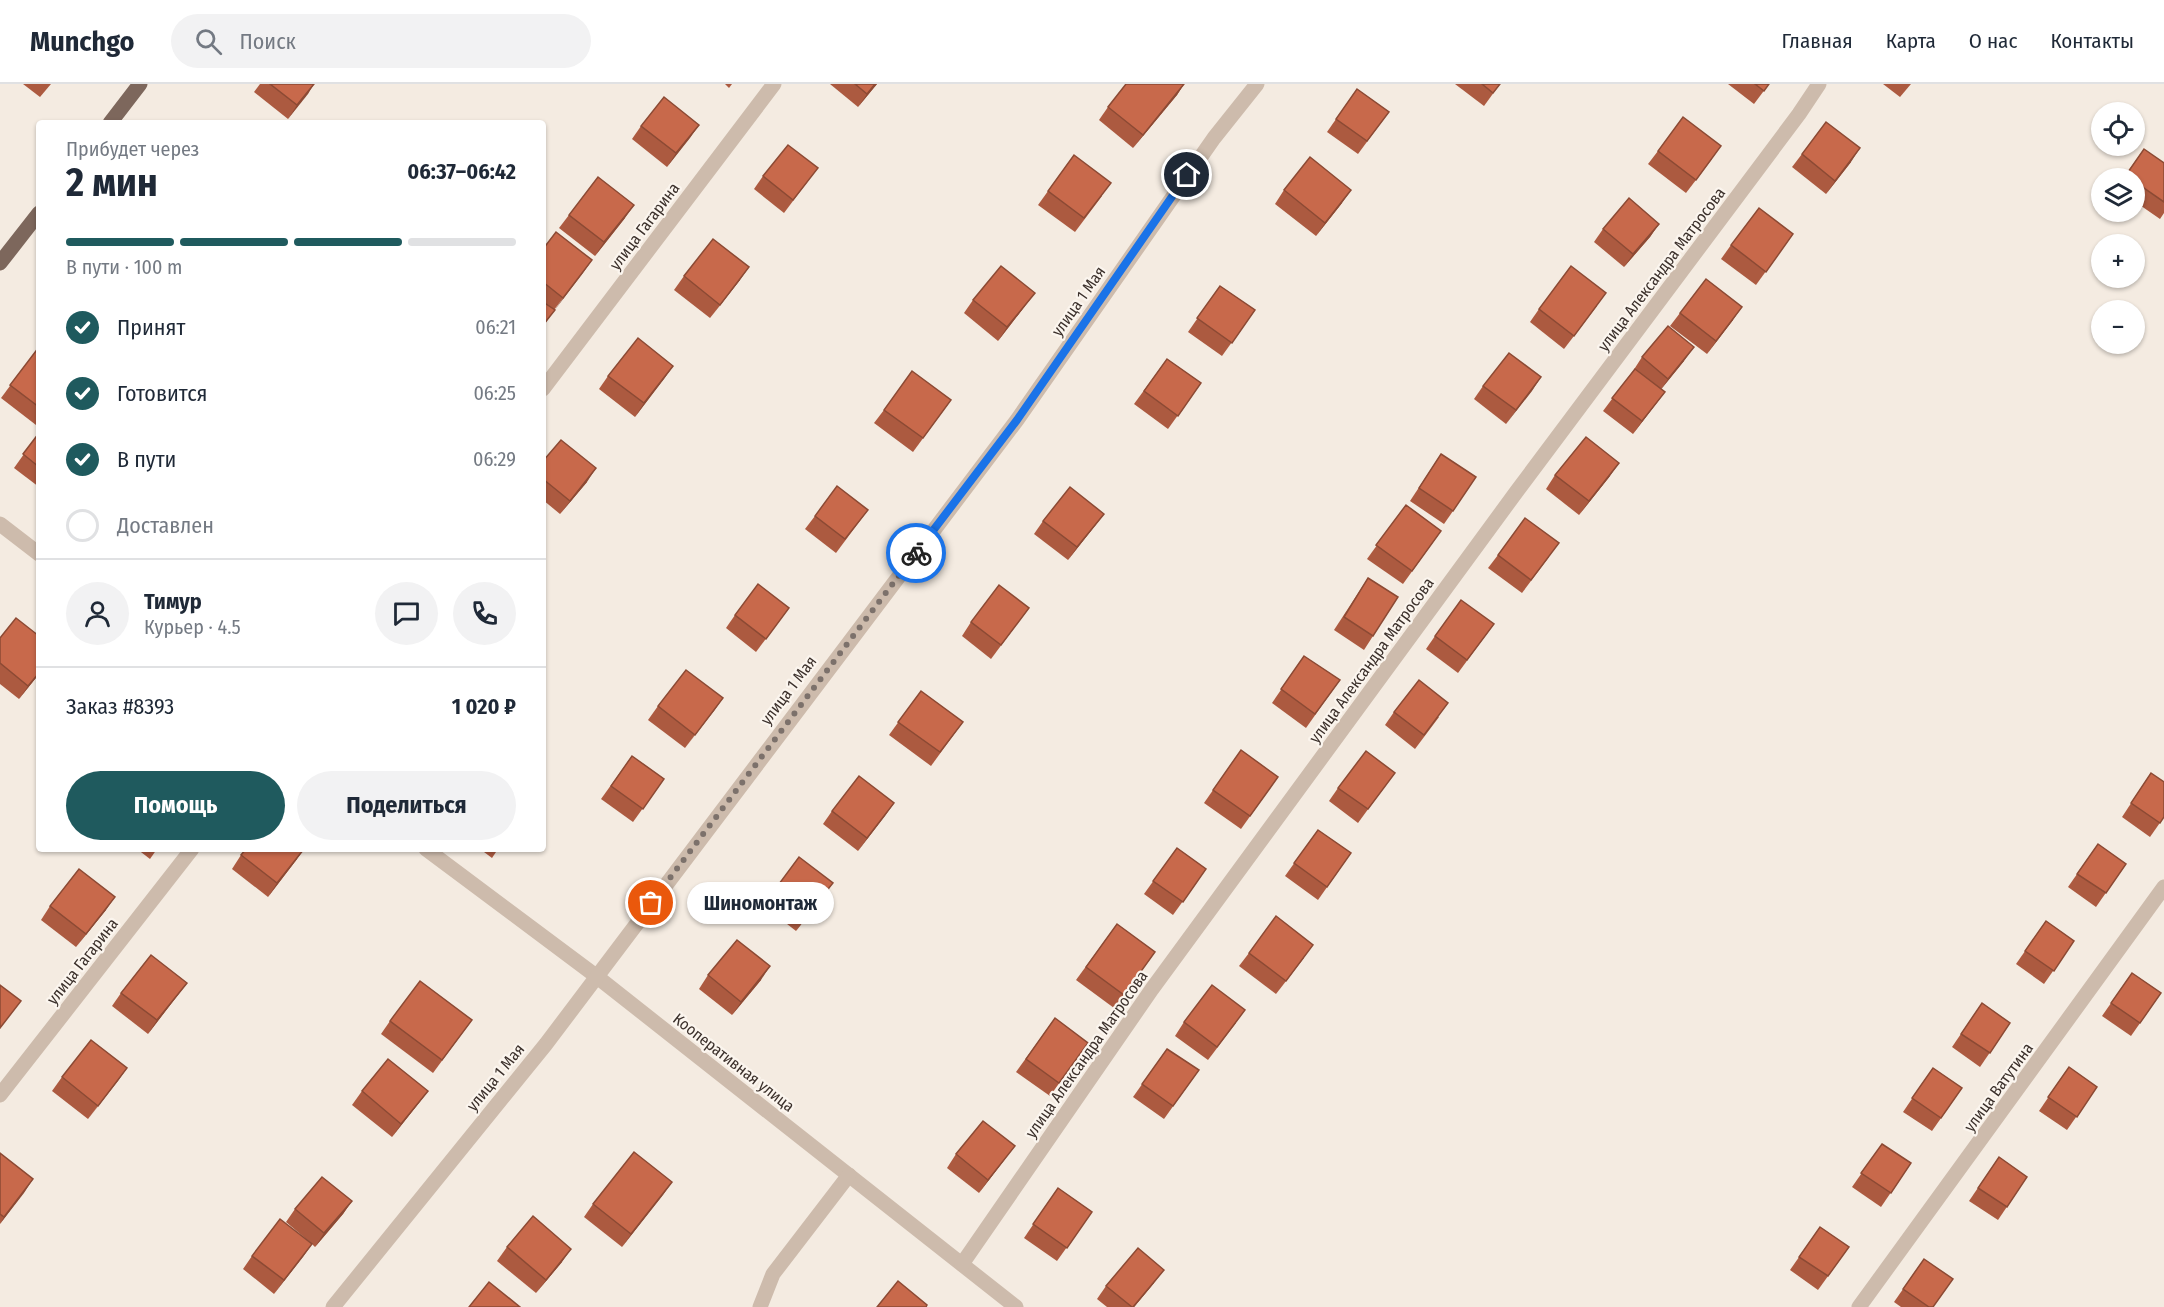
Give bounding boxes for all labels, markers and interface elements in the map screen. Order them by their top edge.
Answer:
search box [171,14,591,68]
text: Munchgo [30,25,135,58]
icon: search [192,25,225,58]
text: Поиск [240,28,296,55]
text: Главная [1782,28,1853,54]
text: Карта [1886,28,1936,54]
text: О нас [1969,28,2017,54]
text: Контакты [2050,28,2134,54]
map controls [2091,102,2145,354]
button: locate [2091,102,2145,156]
text: Прибудет через [66,137,199,161]
pin [1161,149,1212,200]
text: 06:37–06:42 [407,158,516,185]
icon: home [1170,158,1203,191]
text: 2 мин [66,160,158,206]
button: layers [2091,168,2145,222]
street label: улица Гагарина [605,179,683,274]
street label: улица Александра Матросова [1594,184,1729,355]
button: + [2091,234,2145,288]
text: В пути · 100 m [66,255,182,279]
street label: улица 1 Мая [1047,263,1109,340]
button: − [2091,300,2145,354]
icon: check [66,311,99,344]
text: Принят [117,314,185,341]
text: 06:21 [475,315,516,339]
icon: check [66,377,99,410]
text: Готовится [117,380,208,407]
text: 06:25 [473,381,516,405]
icon: check [66,443,99,476]
text: В пути [117,446,176,473]
text: 06:29 [473,447,516,471]
text: Доставлен [117,512,214,539]
courier [886,523,946,583]
icon: bike [900,537,933,570]
street label: улица Александра Матросова [1305,574,1438,747]
button: person [66,582,129,645]
button: chat [375,582,438,645]
button: phone [453,582,516,645]
text: Тимур [144,588,202,615]
text: Курьер · 4.5 [144,615,241,639]
street label: улица 1 Мая [756,652,820,728]
text: Заказ #8393 [66,693,174,720]
text: 1 020 ₽ [452,693,516,720]
button: Помощь [66,771,285,840]
button: Поделиться [297,771,516,840]
pin [625,877,676,928]
callout: Шиномонтаж [687,882,834,924]
icon: bag [634,886,667,919]
text: Шиномонтаж [704,891,817,915]
street label: улица Гагарина [43,914,122,1008]
street label: улица Александра Матросова [1021,967,1152,1142]
street label: Кооперативная улица [669,1009,798,1116]
street label: улица Ватутина [1960,1039,2037,1135]
street label: улица 1 Мая [463,1040,528,1115]

